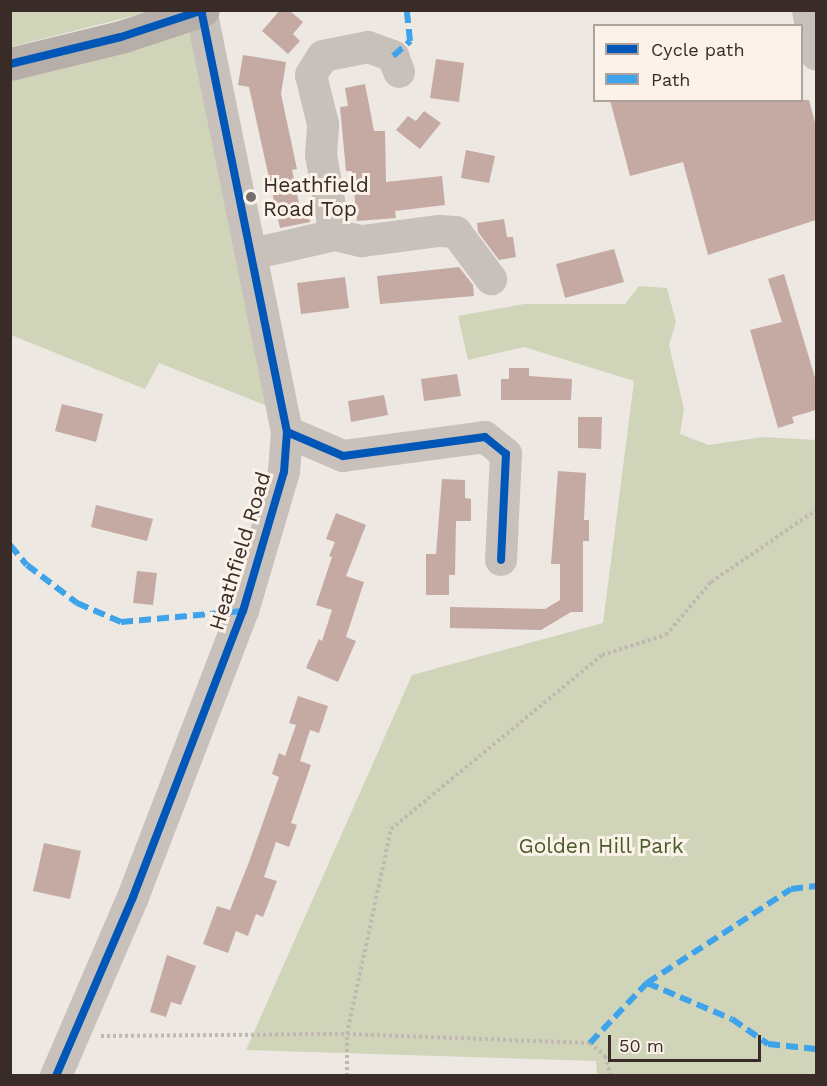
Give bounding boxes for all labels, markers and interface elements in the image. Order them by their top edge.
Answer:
legend [593,24,803,102]
text: Cycle path [651,39,745,60]
text: Path [651,69,691,90]
place label: Heathfield Road Top [263,172,369,222]
marker: Heathfield Road Top [244,190,258,204]
street label: Heathfield Road [204,469,276,633]
park label: Golden Hill Park [518,833,684,859]
scale bar [611,1023,764,1061]
text: 50 m [619,1035,664,1056]

